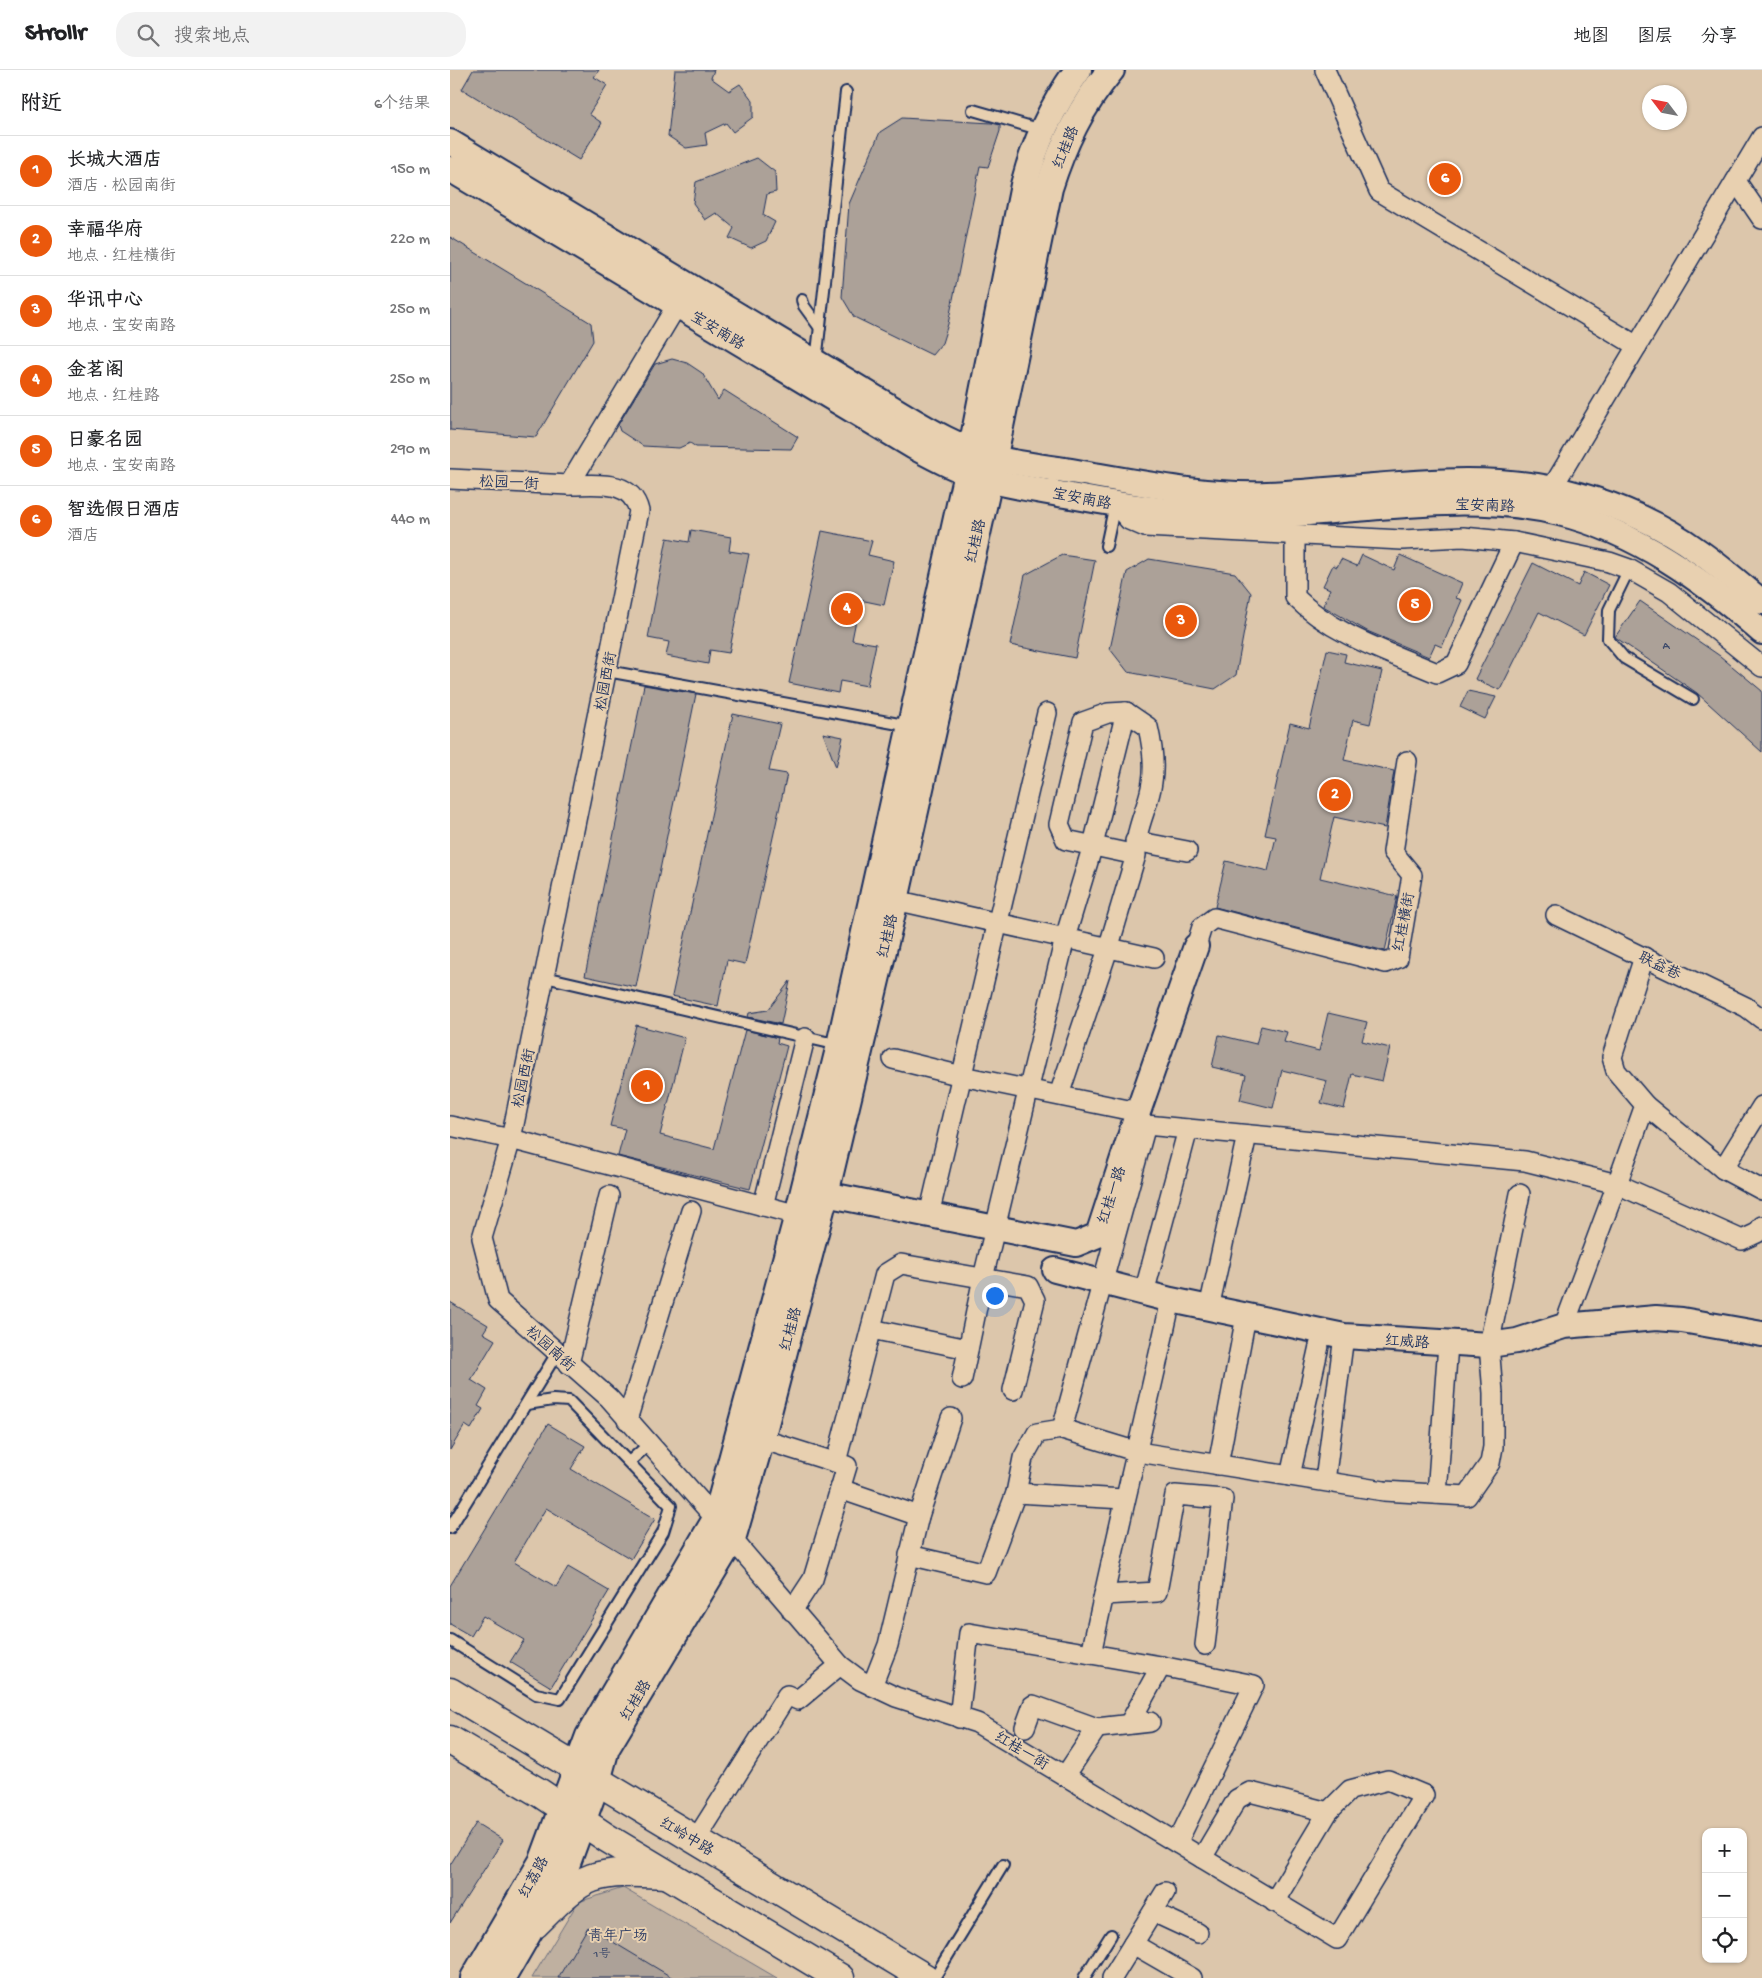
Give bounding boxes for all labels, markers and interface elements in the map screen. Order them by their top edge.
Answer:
search box [116,12,466,57]
text: Strollr [25,20,86,49]
icon: search [134,21,162,49]
text: 搜索地点 [174,26,250,49]
text: 地图 [1573,27,1609,48]
text: 图层 [1637,27,1673,48]
text: 分享 [1701,27,1737,48]
north arrow [1642,85,1687,130]
text: 附近 [20,93,62,118]
text: 6个结果 [374,96,430,115]
street label: 红桂路 [1049,123,1084,172]
text: 长城大酒店 [67,150,162,173]
pin: 6 [1429,160,1461,198]
text: 1 [33,161,39,180]
text: 150 m [391,161,430,180]
text: 酒店 · 松园南街 [67,178,176,197]
text: 幸福华府 [67,220,143,243]
text: 2 [32,231,40,250]
text: 220 m [390,231,430,250]
text: 地点 · 红桂横街 [67,248,176,267]
text: 华讯中心 [67,290,143,313]
text: 3 [32,301,40,320]
text: 250 m [390,301,430,320]
street label: 宝安南路 [687,308,748,355]
text: 地点 · 宝安南路 [67,318,176,337]
text: 金茗阁 [67,360,124,383]
text: 4 [32,371,40,390]
text: 250 m [390,371,430,390]
text: 地点 · 红桂路 [67,388,160,407]
text: 日豪名园 [67,430,143,453]
text: 5 [32,441,40,460]
text: 290 m [390,441,430,460]
text: 地点 · 宝安南路 [67,458,176,477]
street label: 松园一街 [478,473,539,495]
street label: 宝安南路 [1050,484,1113,515]
street label: 宝安南路 [1455,496,1515,517]
text: 智选假日酒店 [67,500,181,523]
text: 6 [32,511,40,530]
text: 440 m [391,511,430,530]
street label: 红桂路 [962,517,991,565]
text: 酒店 [67,528,99,547]
pin: 5 [1399,586,1431,624]
pin: 4 [831,590,863,628]
pin: 3 [1165,602,1197,640]
house number: A [1662,640,1670,654]
street label: 松园西街 [592,650,622,713]
pin: 2 [1319,776,1351,814]
street label: 红桂横街 [1389,891,1420,954]
street label: 红桂路 [874,912,903,960]
street label: 联益巷 [1635,949,1683,985]
street label: 松园西街 [510,1047,540,1110]
pin: 1 [631,1067,663,1105]
street label: 红桂一路 [1094,1164,1131,1227]
your location [982,1283,1008,1309]
street label: 红桂路 [776,1305,806,1354]
street label: 松园南街 [521,1322,579,1376]
street label: 红威路 [1384,1332,1430,1354]
street label: 红桂路 [617,1677,656,1725]
street label: 红桂一街 [991,1728,1052,1775]
street label: 红岭中路 [656,1815,716,1861]
map controls [1702,1828,1747,1963]
button: + [1702,1828,1747,1873]
street label: 红荔路 [516,1854,554,1902]
button: − [1702,1873,1747,1918]
button: locate [1702,1918,1747,1963]
park label: 青年广场 [588,1928,648,1946]
house number: 1号 [593,1947,610,1962]

